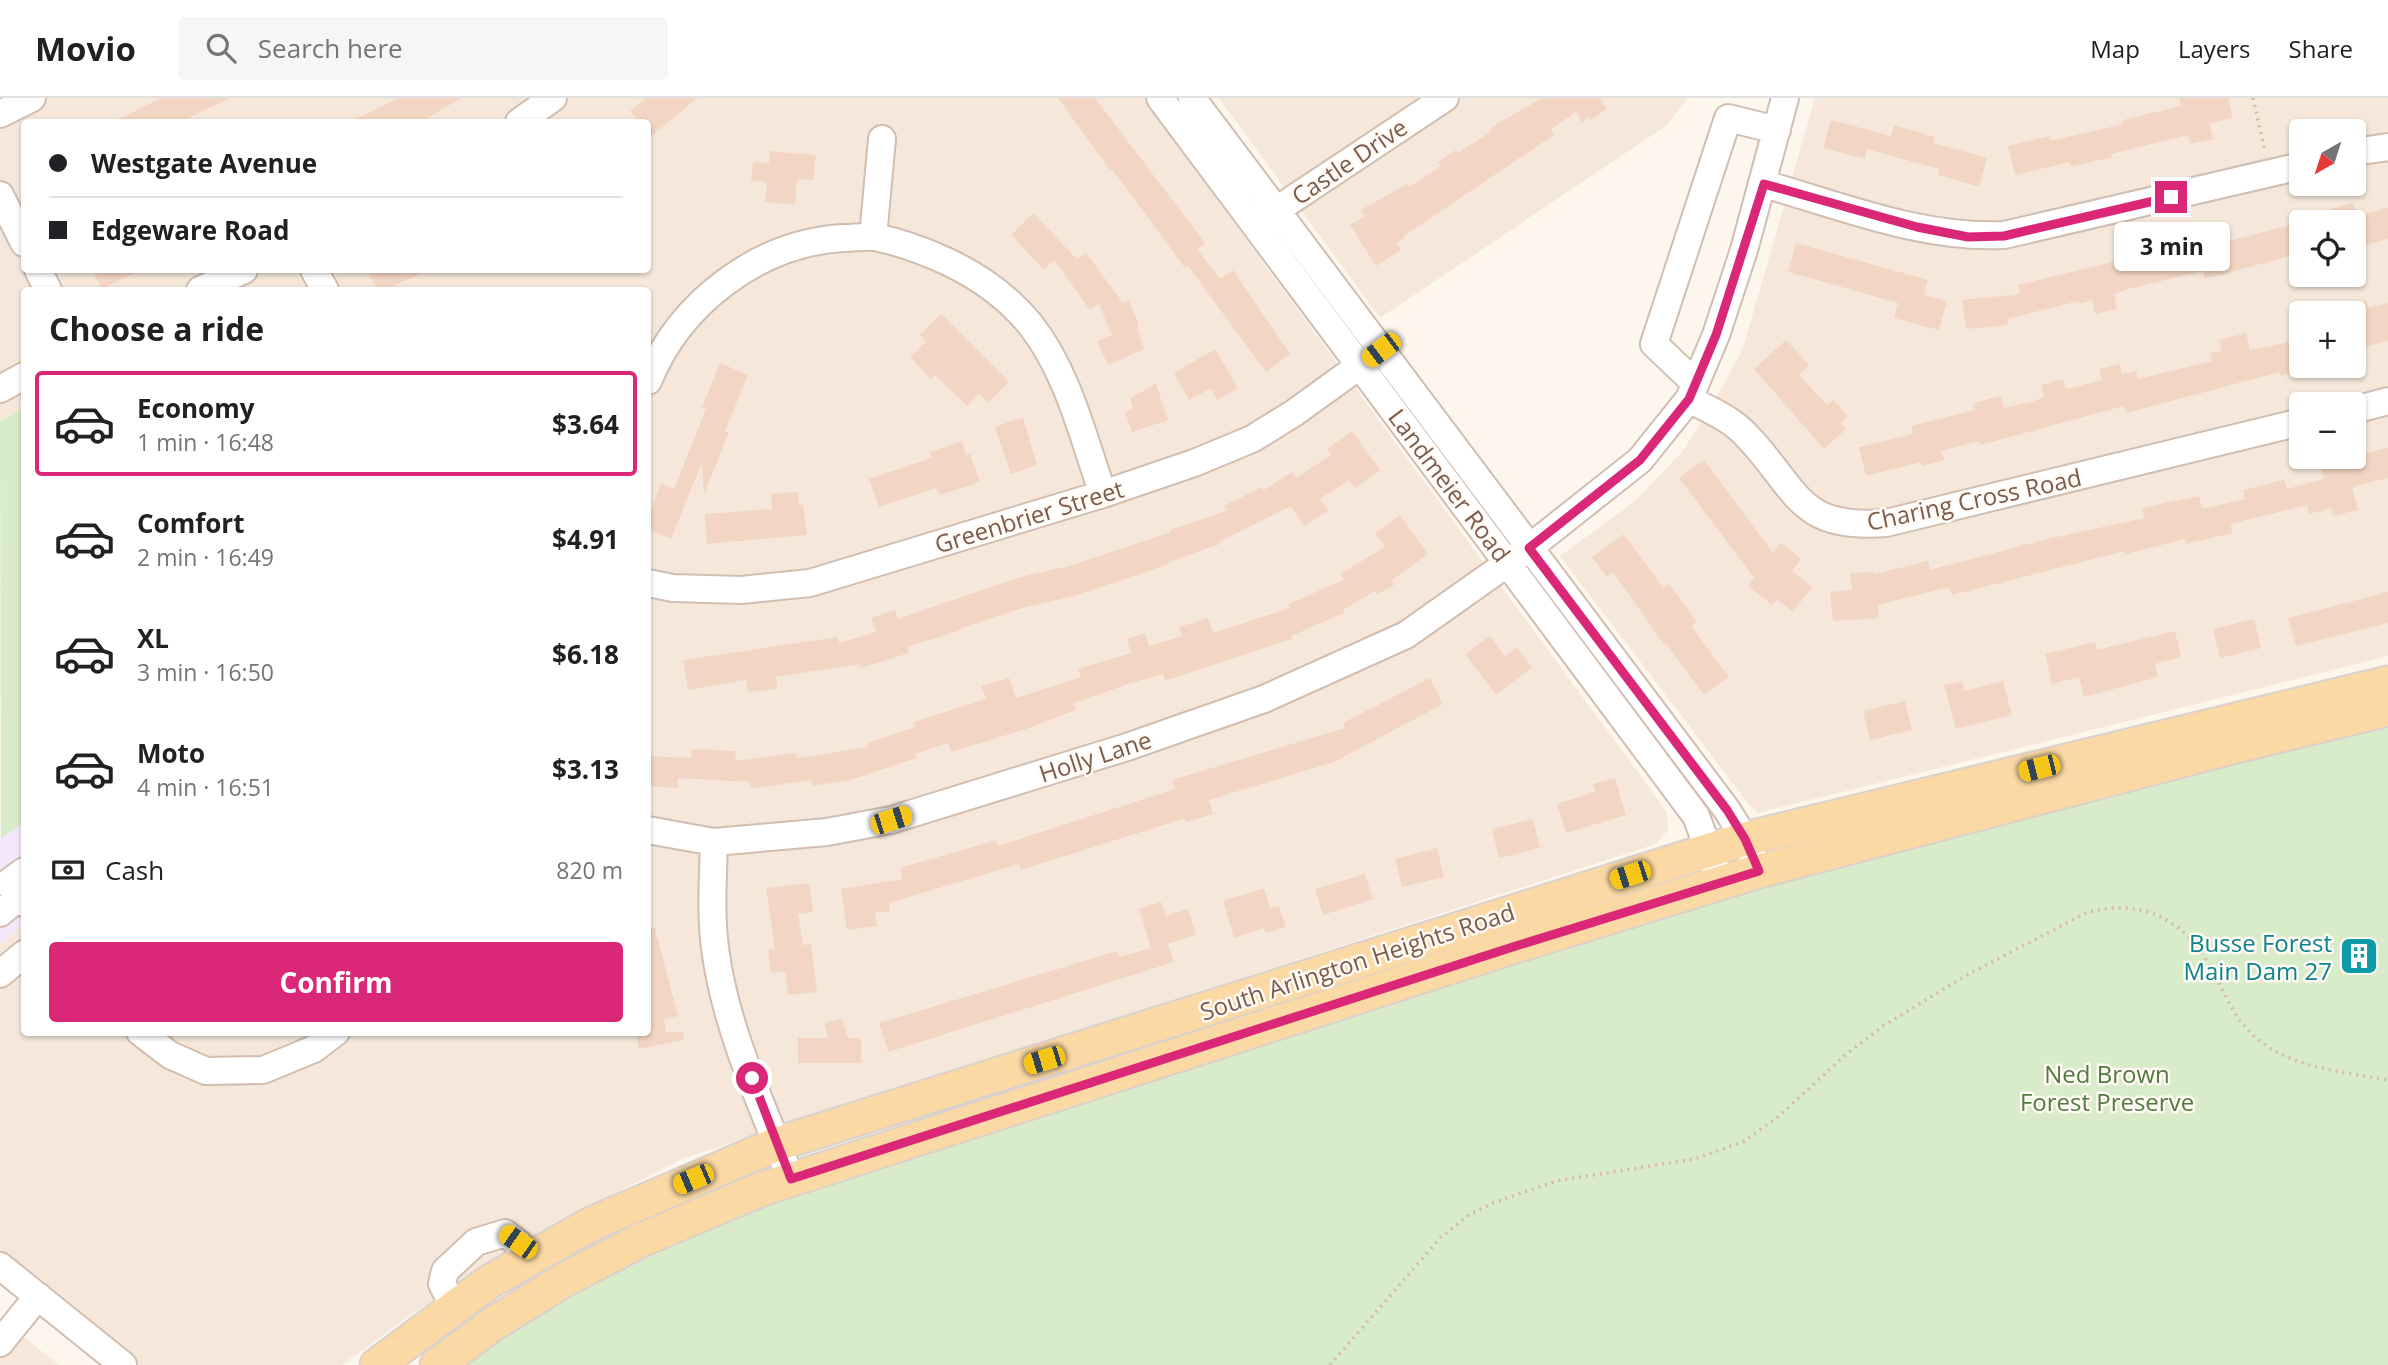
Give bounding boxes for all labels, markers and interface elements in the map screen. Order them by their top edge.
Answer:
search box [178,17,668,80]
text: Movio [35,26,136,71]
icon: search [202,29,240,67]
text: Search here [258,30,403,66]
text: Map [2090,32,2140,65]
text: Layers [2178,32,2251,65]
text: Share [2289,32,2353,65]
street label: Castle Drive [1285,110,1413,212]
north arrow [2289,119,2366,196]
map controls [2289,119,2366,469]
text: Westgate Avenue [91,145,317,181]
route end [2155,181,2187,213]
button: locate [2289,210,2366,287]
text: Edgeware Road [91,212,289,248]
callout: 3 min [2113,222,2229,270]
text: 3 min [2140,230,2204,262]
button: + [2289,301,2366,378]
text: Choose a ride [49,307,264,350]
car [1358,329,1405,371]
text: Economy [137,390,255,426]
icon: car [53,392,116,455]
button: − [2289,392,2366,469]
street label: Landmeier Road [1382,402,1518,568]
text: $3.64 [552,406,619,442]
text: 1 min · 16:48 [137,426,274,458]
street label: Charing Cross Road [1864,460,2084,538]
street label: Greenbrier Street [930,472,1128,560]
text: Comfort [137,505,244,541]
icon: car [53,507,116,570]
text: $4.91 [552,521,619,557]
text: 2 min · 16:49 [137,541,274,573]
text: XL [137,620,169,656]
icon: car [53,622,116,685]
text: $6.18 [552,636,619,672]
text: 3 min · 16:50 [137,656,274,688]
street label: Holly Lane [1034,722,1156,790]
text: Moto [137,735,205,771]
icon: car [53,737,116,800]
text: $3.13 [552,751,619,787]
car [2017,753,2062,783]
text: 4 min · 16:51 [137,771,274,803]
car [868,804,915,836]
icon: cash [49,851,87,889]
text: Cash [105,852,164,888]
text: 820 m [556,854,623,886]
car [1607,859,1654,891]
street label: South Arlington Heights Road [1195,894,1519,1028]
place label: Busse Forest Main Dam 27 [2183,926,2332,987]
building icon: Busse Forest Main Dam 27 [2338,935,2380,977]
button: Confirm [49,942,623,1022]
car [1021,1044,1068,1076]
park label: Ned Brown Forest Preserve [2020,1057,2194,1118]
route start [736,1062,768,1094]
car [670,1161,717,1197]
car [495,1221,542,1263]

